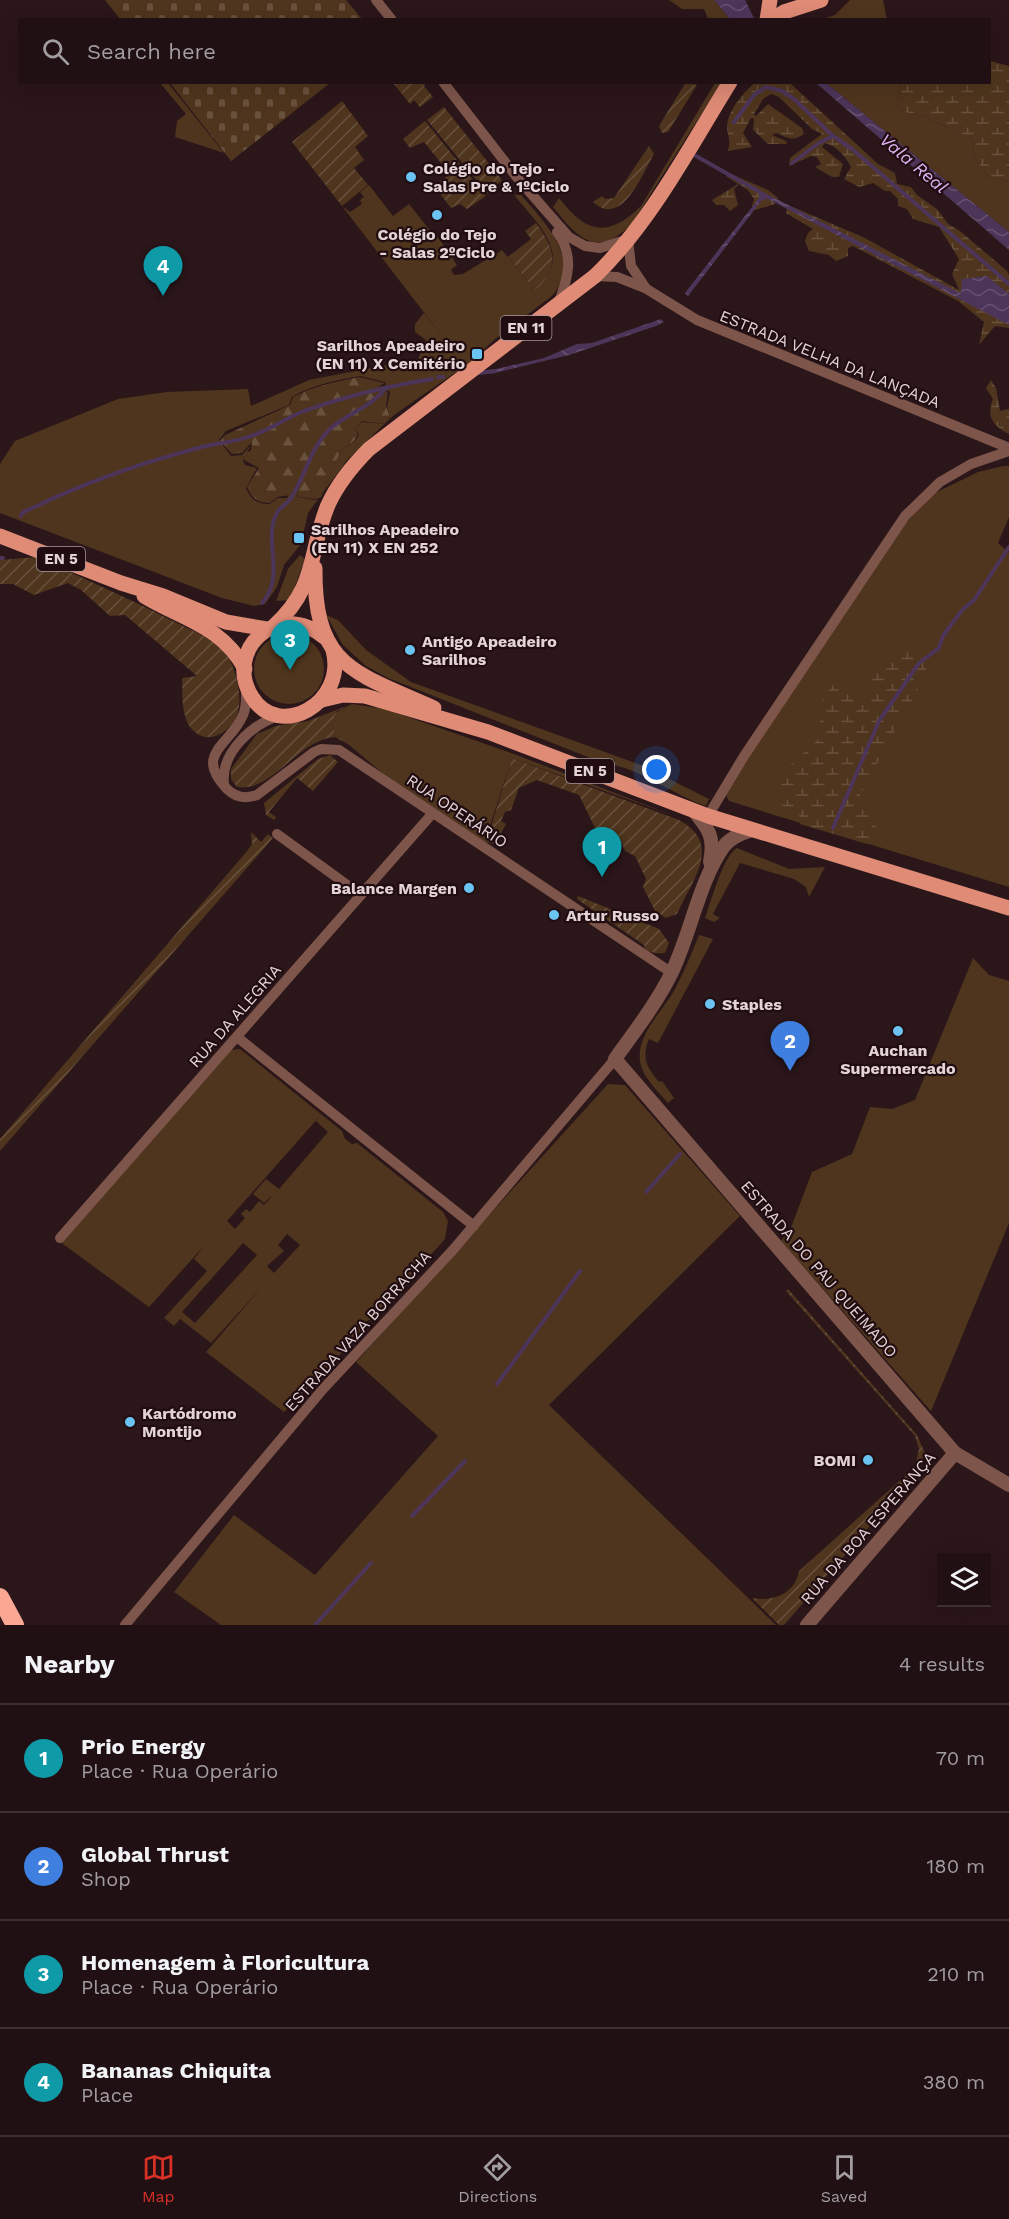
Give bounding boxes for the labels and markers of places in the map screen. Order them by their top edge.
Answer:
place label: Colégio do Tejo - Salas Pre & 1ºCiclo [423,159,570,196]
marker: Colégio do Tejo - Salas Pre & 1ºCiclo [404,170,418,184]
marker: Colégio do Tejo - Salas 2ºCiclo [430,208,444,222]
place label: Colégio do Tejo - Salas 2ºCiclo [377,225,497,262]
pin: 4 [144,246,182,296]
place label: Sarilhos Apeadeiro (EN 11) X Cemitério [316,336,465,373]
marker: Sarilhos Apeadeiro (EN 11) X Cemitério [470,347,484,361]
place label: Sarilhos Apeadeiro (EN 11) X EN 252 [311,520,460,557]
marker: Sarilhos Apeadeiro (EN 11) X EN 252 [292,531,306,545]
pin: 3 [270,620,310,670]
place label: Antigo Apeadeiro Sarilhos [422,632,557,669]
marker: Antigo Apeadeiro Sarilhos [403,643,417,657]
pin: 1 [582,828,622,877]
place label: Balance Margen [331,879,457,898]
marker: Balance Margen [462,881,476,895]
place label: Artur Russo [566,906,659,925]
marker: Artur Russo [547,908,561,922]
place label: Staples [722,995,782,1014]
marker: Staples [703,997,717,1011]
pin: 2 [770,1022,810,1071]
marker: Auchan Supermercado [891,1024,905,1038]
place label: Auchan Supermercado [840,1041,956,1078]
place label: Kartódromo Montijo [142,1404,237,1441]
marker: Kartódromo Montijo [123,1415,137,1429]
place label: BOMI [814,1451,856,1470]
marker: BOMI [861,1453,875,1467]

